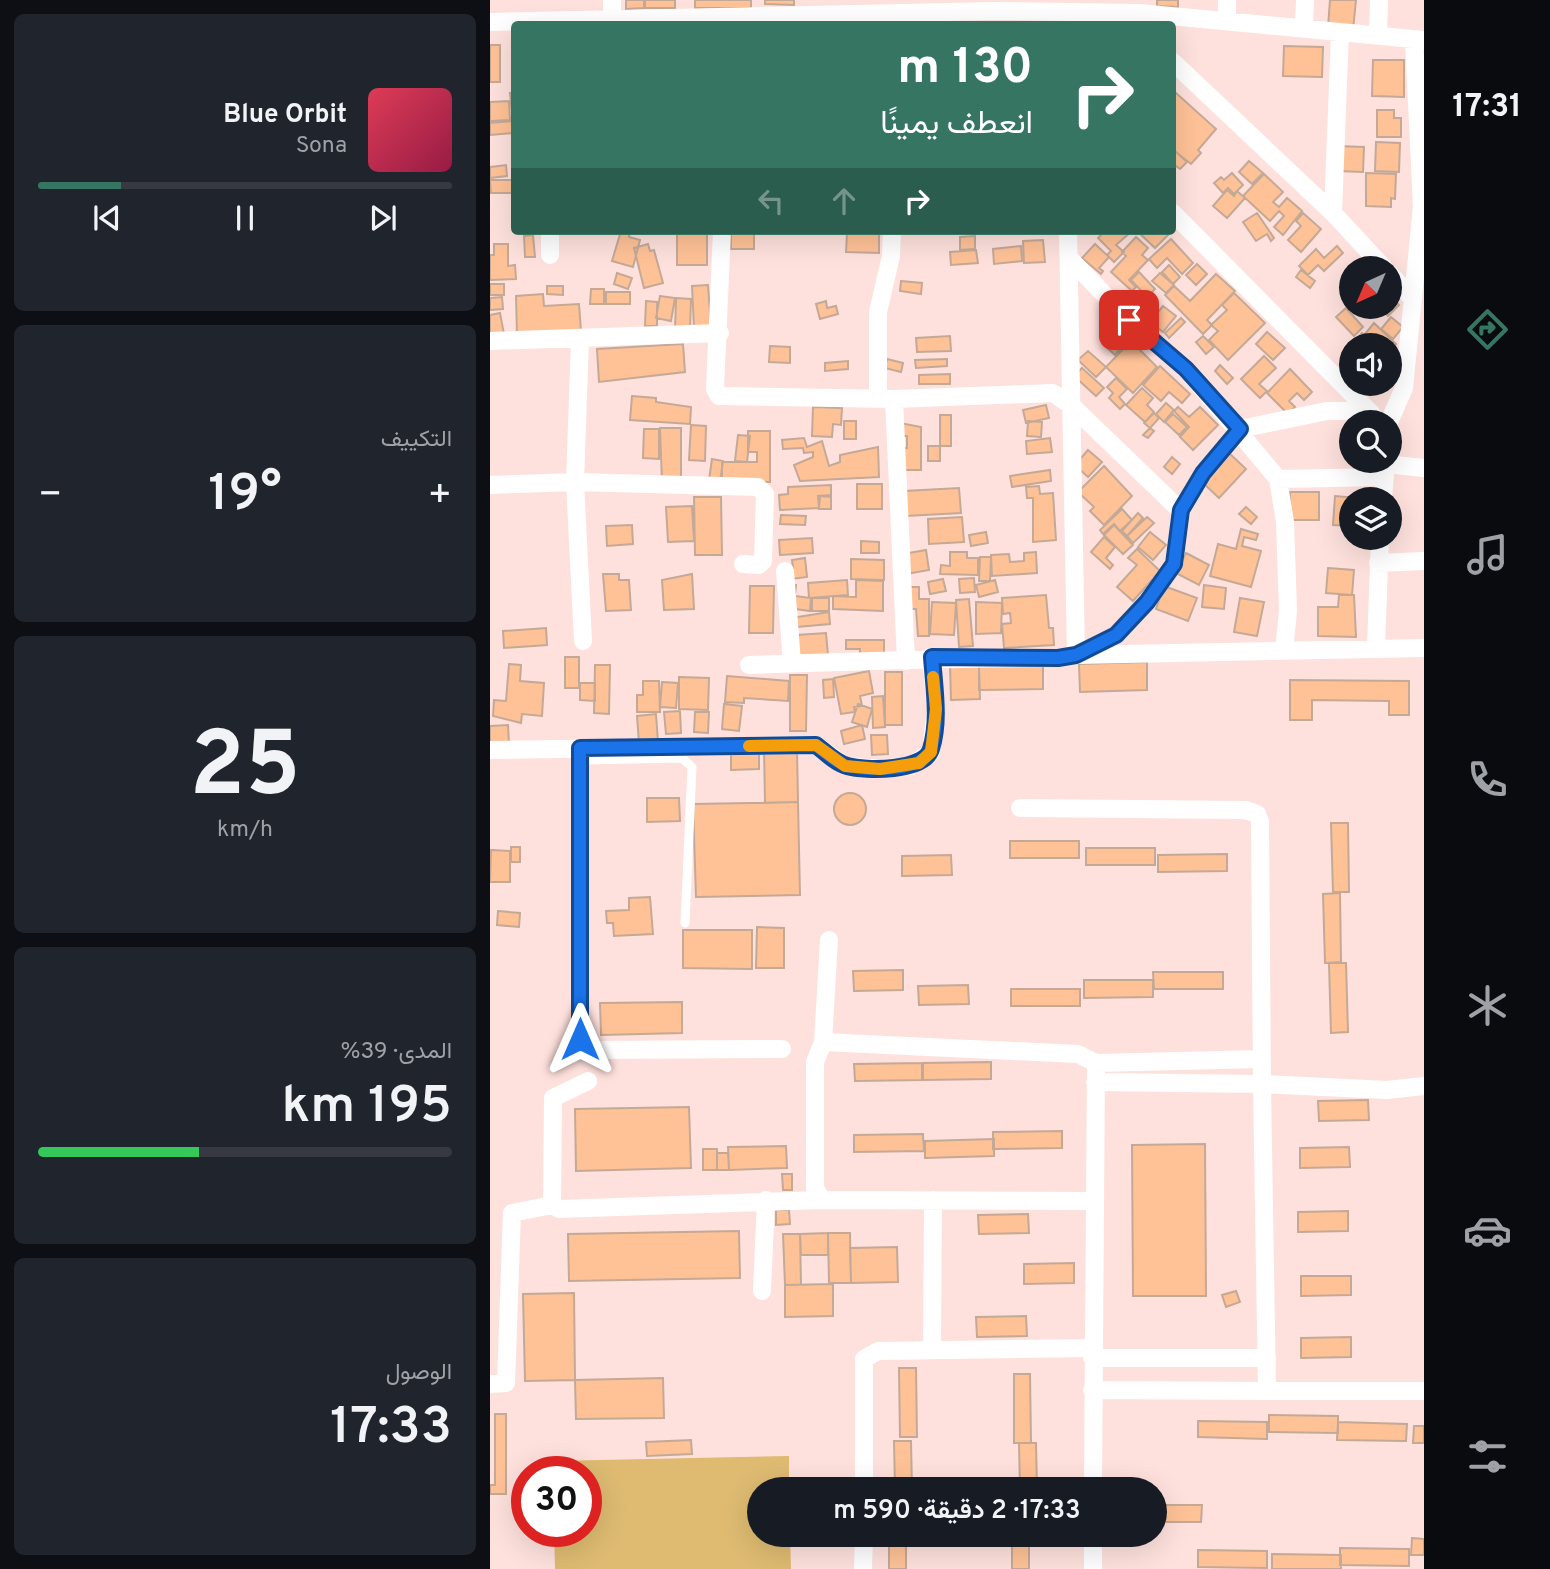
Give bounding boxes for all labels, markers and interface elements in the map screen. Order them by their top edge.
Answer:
text: 130 m [897,39,1033,101]
icon: right [1057,49,1148,140]
text: 17:31 [1452,88,1522,128]
text: Blue Orbit [223,99,347,132]
text: انعطف يمينًا [880,105,1033,145]
text: Sona [296,132,347,161]
icon: left [752,182,790,220]
icon: ahead [825,182,863,220]
icon: right [898,182,936,220]
icon: previous [88,199,126,237]
icon: pause [226,199,264,237]
icon: next [364,199,402,237]
north arrow [1339,256,1402,318]
map controls [1339,256,1402,550]
pin [1099,290,1159,350]
icon: arrive [1110,301,1148,339]
icon: directions [1463,305,1512,354]
button: sound [1339,333,1402,396]
button: search [1339,410,1402,473]
text: التكييف [381,426,452,455]
text: 19° [208,463,282,529]
text: − [38,472,63,521]
text: + [427,472,452,521]
button: layers [1339,487,1402,550]
icon: music [1463,530,1512,579]
text: 25 [189,713,301,828]
icon: phone [1463,755,1512,804]
text: km/h [217,816,273,845]
icon: climate [1463,981,1512,1030]
position arrow [543,1002,617,1076]
text: المدى · 39% [340,1038,452,1067]
text: 195 km [282,1075,452,1141]
icon: car [1463,1206,1512,1255]
text: الوصول [386,1359,452,1388]
text: 17:33 [330,1396,452,1462]
icon: filters [1463,1432,1512,1481]
speed limit sign: 30 [511,1456,602,1547]
text: 17:33 · 2 دقيقة · 590 m [833,1495,1081,1528]

